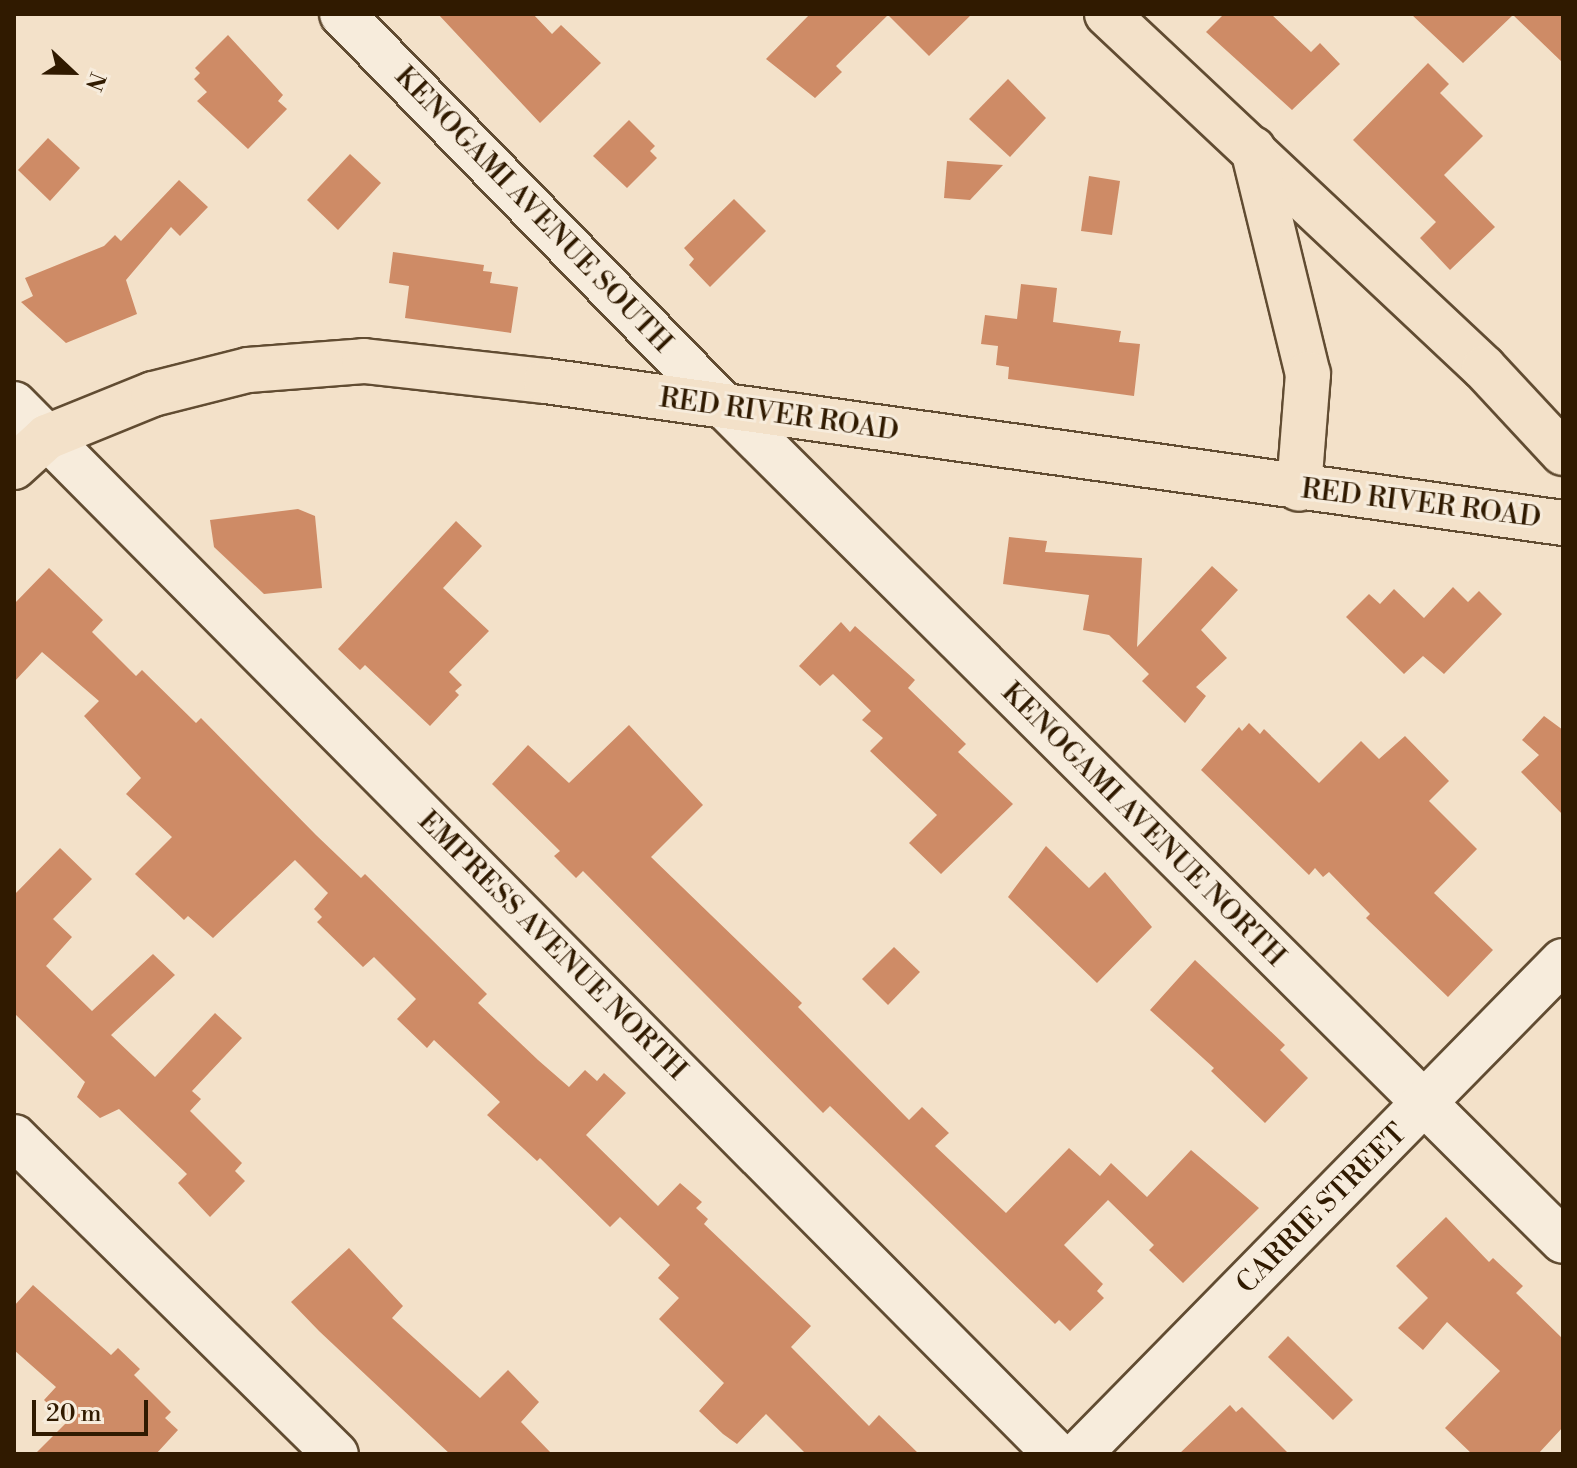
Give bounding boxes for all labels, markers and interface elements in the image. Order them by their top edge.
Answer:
north arrow [32,32,112,112]
street label: KENOGAMI AVENUE SOUTH [387,60,679,360]
text: N [79,68,110,94]
street label: RED RIVER ROAD [657,382,901,448]
street label: RED RIVER ROAD [1299,473,1543,535]
street label: KENOGAMI AVENUE NORTH [994,676,1292,974]
street label: EMPRESS AVENUE NORTH [411,805,693,1087]
street label: CARRIE STREET [1230,1117,1414,1301]
scale bar [36,1384,152,1434]
text: 20 m [46,1399,102,1429]

